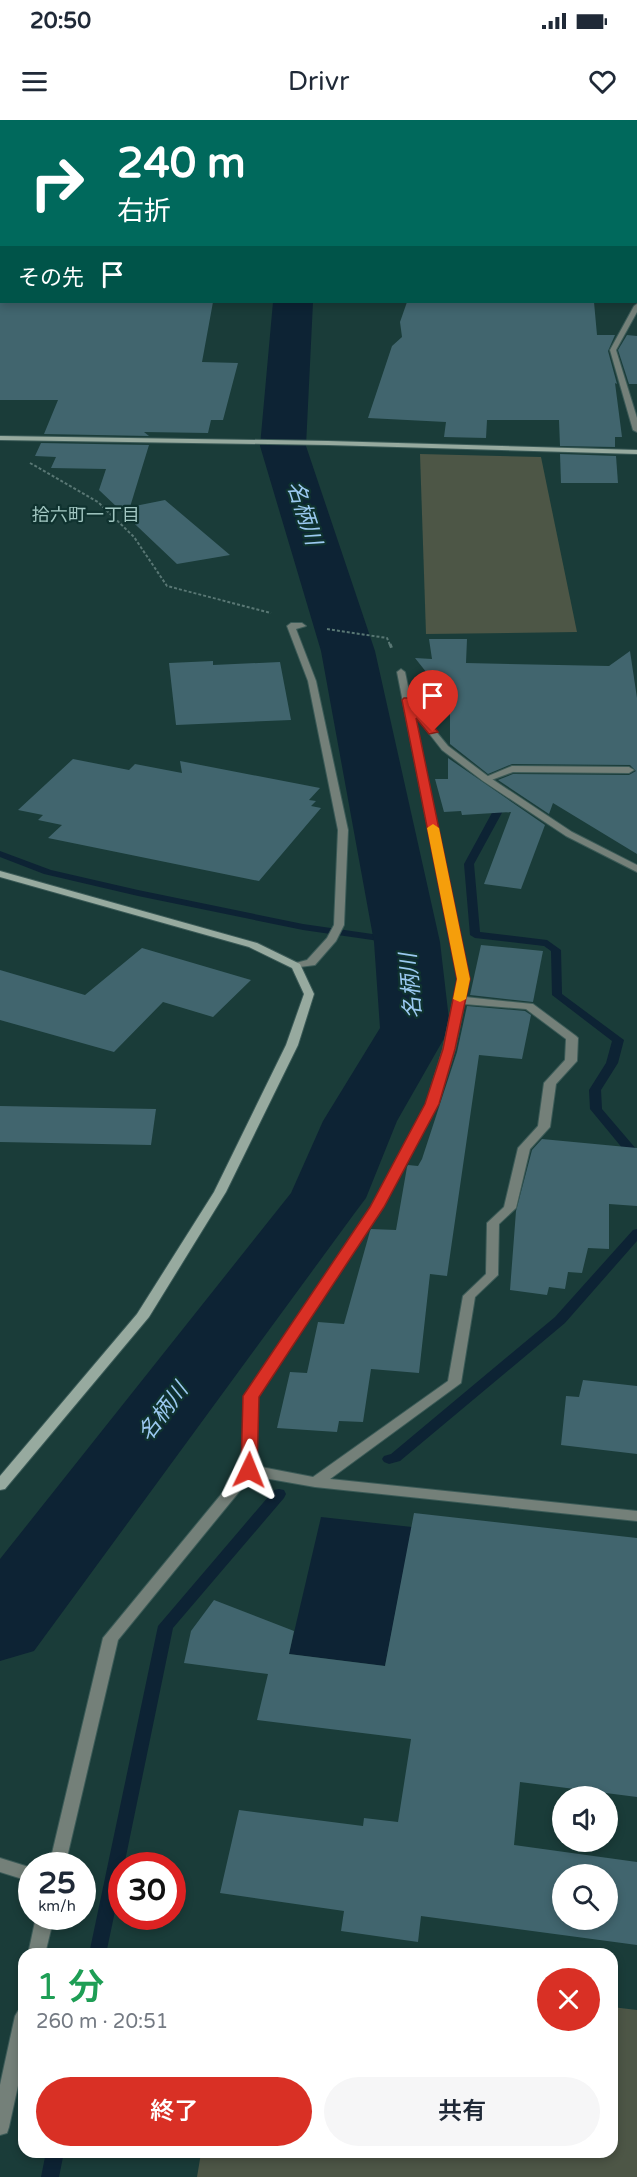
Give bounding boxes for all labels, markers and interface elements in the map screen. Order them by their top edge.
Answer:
text: 20:50 [30,8,91,34]
icon: menu [18,65,51,98]
text: Drivr [288,65,349,98]
icon: heart [586,65,619,98]
text: 240 m [117,138,246,189]
icon: right [18,144,96,222]
text: 右折 [117,195,171,228]
icon: arrive [96,258,129,291]
text: その先 [18,265,84,291]
water label: 名柄川 [281,478,327,550]
district label: 拾六町一丁目 [32,504,140,526]
pin [407,670,458,732]
icon: arrive [416,679,449,712]
water label: 名柄川 [395,950,427,1020]
water label: 名柄川 [133,1376,194,1446]
position arrow [217,1438,281,1502]
map controls [552,1786,618,1930]
button: sound [552,1786,618,1852]
speed limit sign: 30 [108,1852,186,1930]
button: search [552,1864,618,1930]
text: 25 [38,1865,76,1902]
text: km/h [38,1897,76,1915]
text: 1 分 [36,1966,104,2009]
button: close [537,1968,600,2031]
text: 260 m · 20:51 [36,2010,168,2034]
button: 終了 [36,2077,312,2146]
button: 共有 [324,2077,600,2146]

